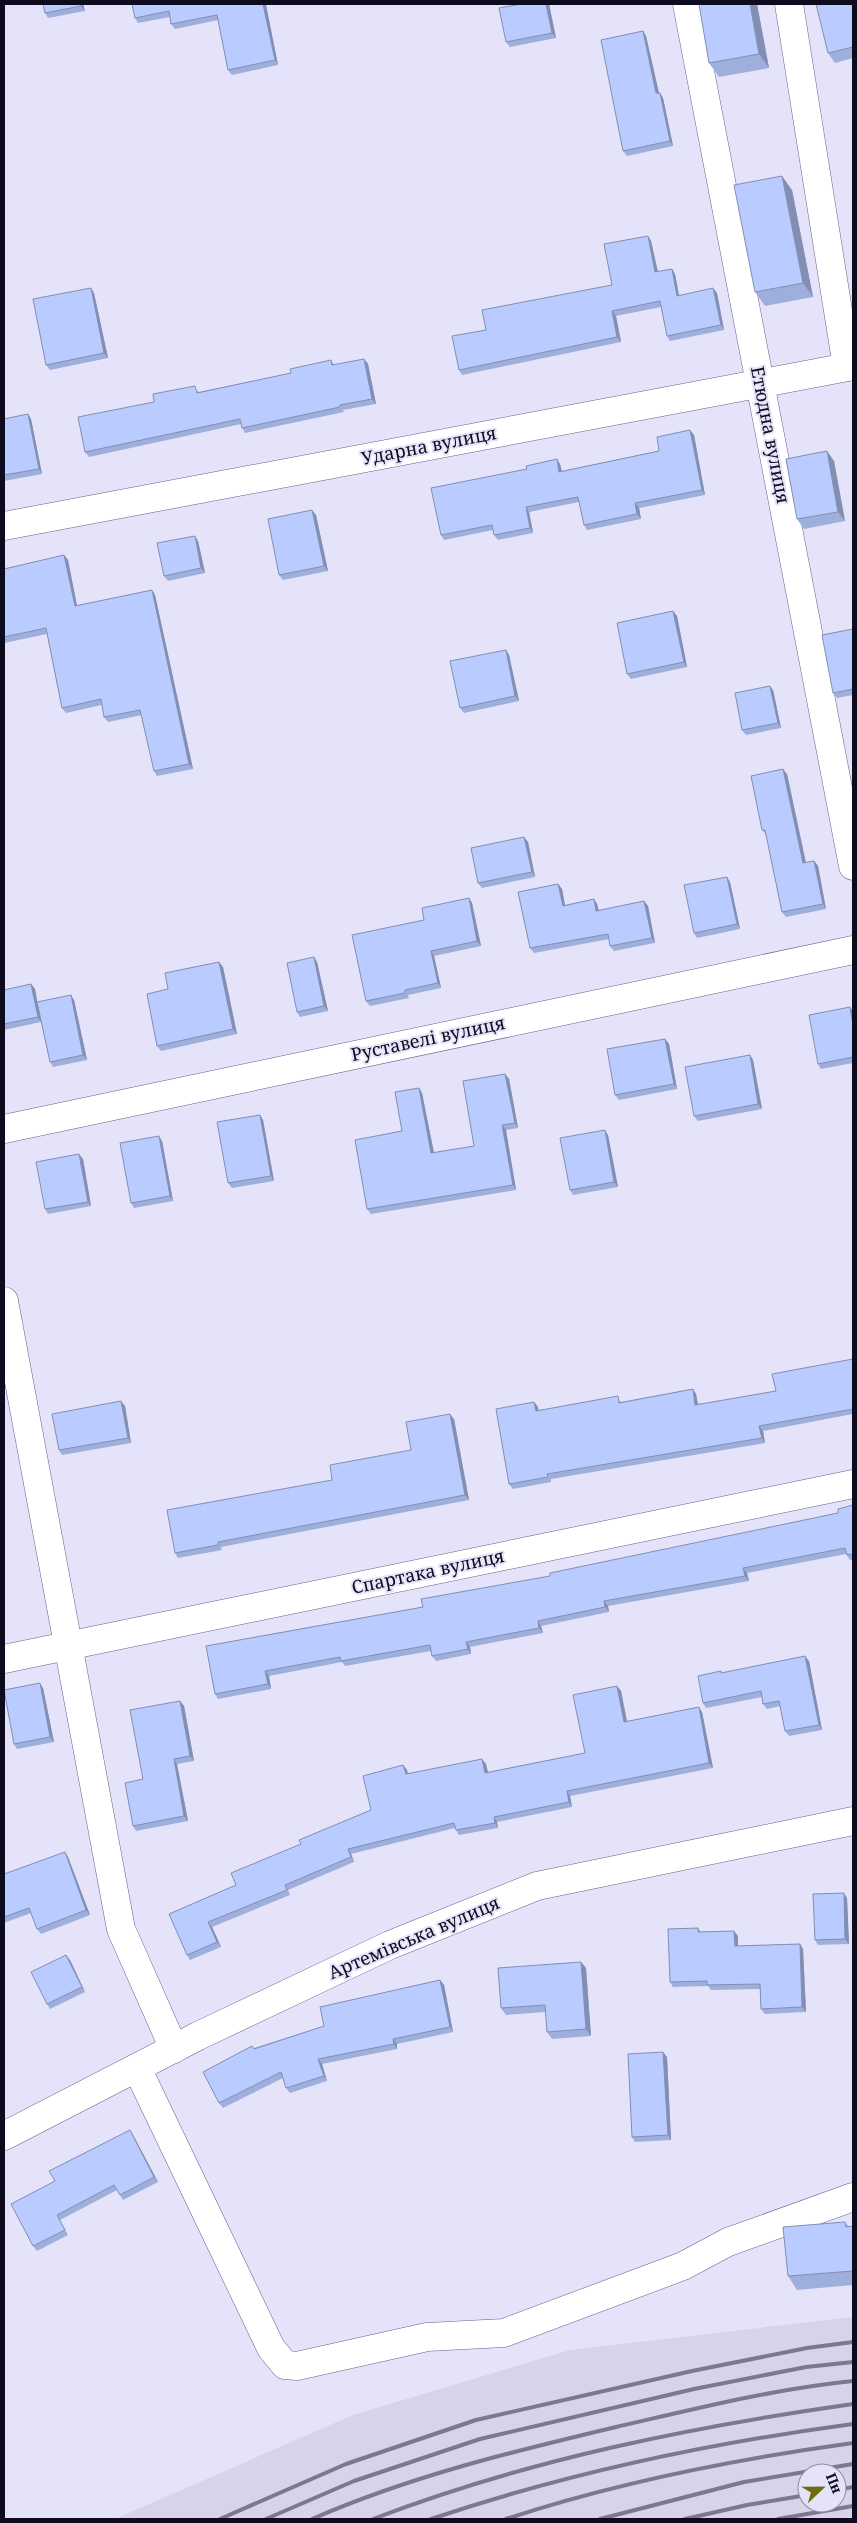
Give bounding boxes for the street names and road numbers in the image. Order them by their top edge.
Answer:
street label: Етюдна вулиця [746,364,796,506]
street label: Ударна вулиця [359,420,498,470]
street label: Руставелі вулиця [349,1010,507,1066]
street label: Спартака вулиця [349,1543,506,1599]
street label: Артемівська вулиця [324,1890,503,1984]

